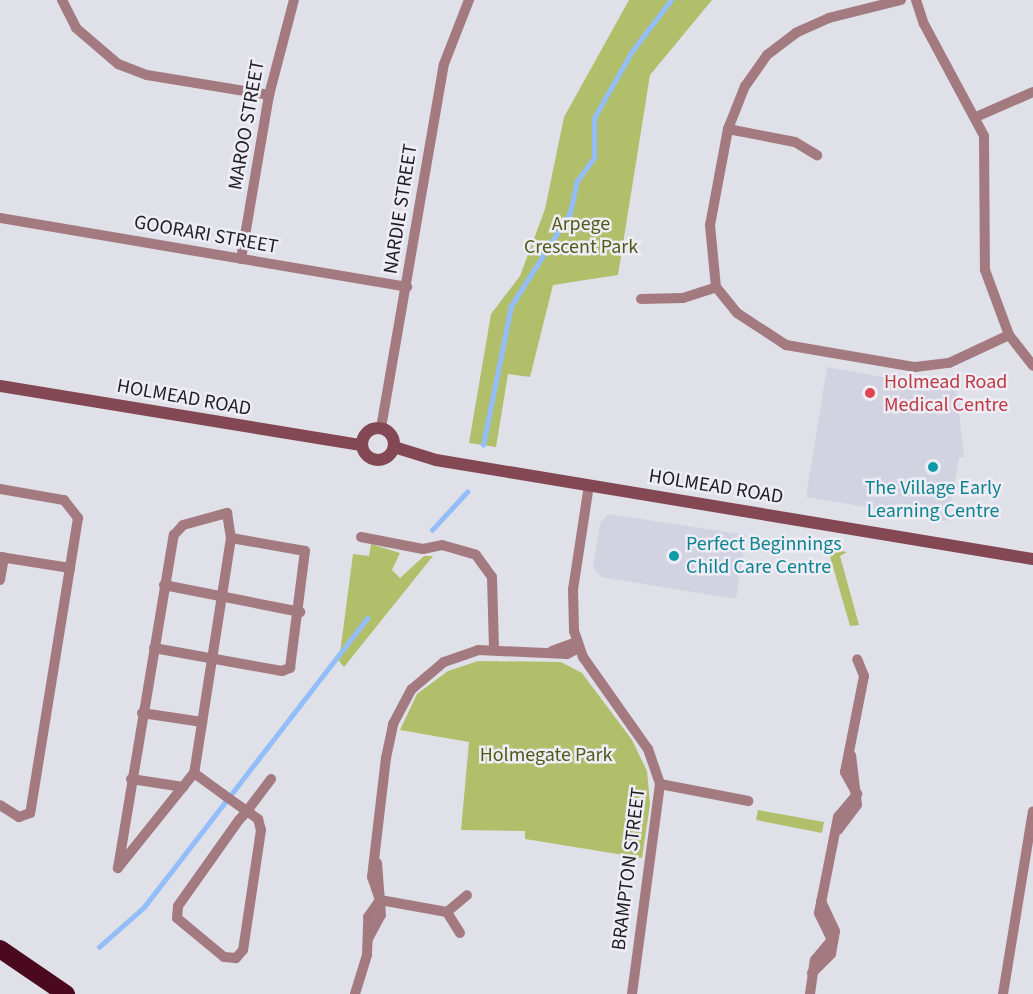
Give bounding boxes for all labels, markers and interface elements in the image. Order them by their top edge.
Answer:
street label: MAROO STREET [224,58,270,192]
street label: NARDIE STREET [379,142,423,276]
street label: GOORARI STREET [132,211,280,259]
park label: Arpege Crescent Park [524,213,638,260]
place label: Holmead Road Medical Centre [884,370,1008,417]
street label: HOLMEAD ROAD [115,374,253,422]
marker: Holmead Road Medical Centre [861,384,879,402]
marker: The Village Early Learning Centre [926,460,940,474]
street label: HOLMEAD ROAD [647,465,785,509]
place label: The Village Early Learning Centre [865,476,1001,523]
place label: Perfect Beginnings Child Care Centre [686,532,842,579]
marker: Perfect Beginnings Child Care Centre [667,549,681,563]
park label: Holmegate Park [480,743,612,767]
street label: BRAMPTON STREET [607,786,651,952]

